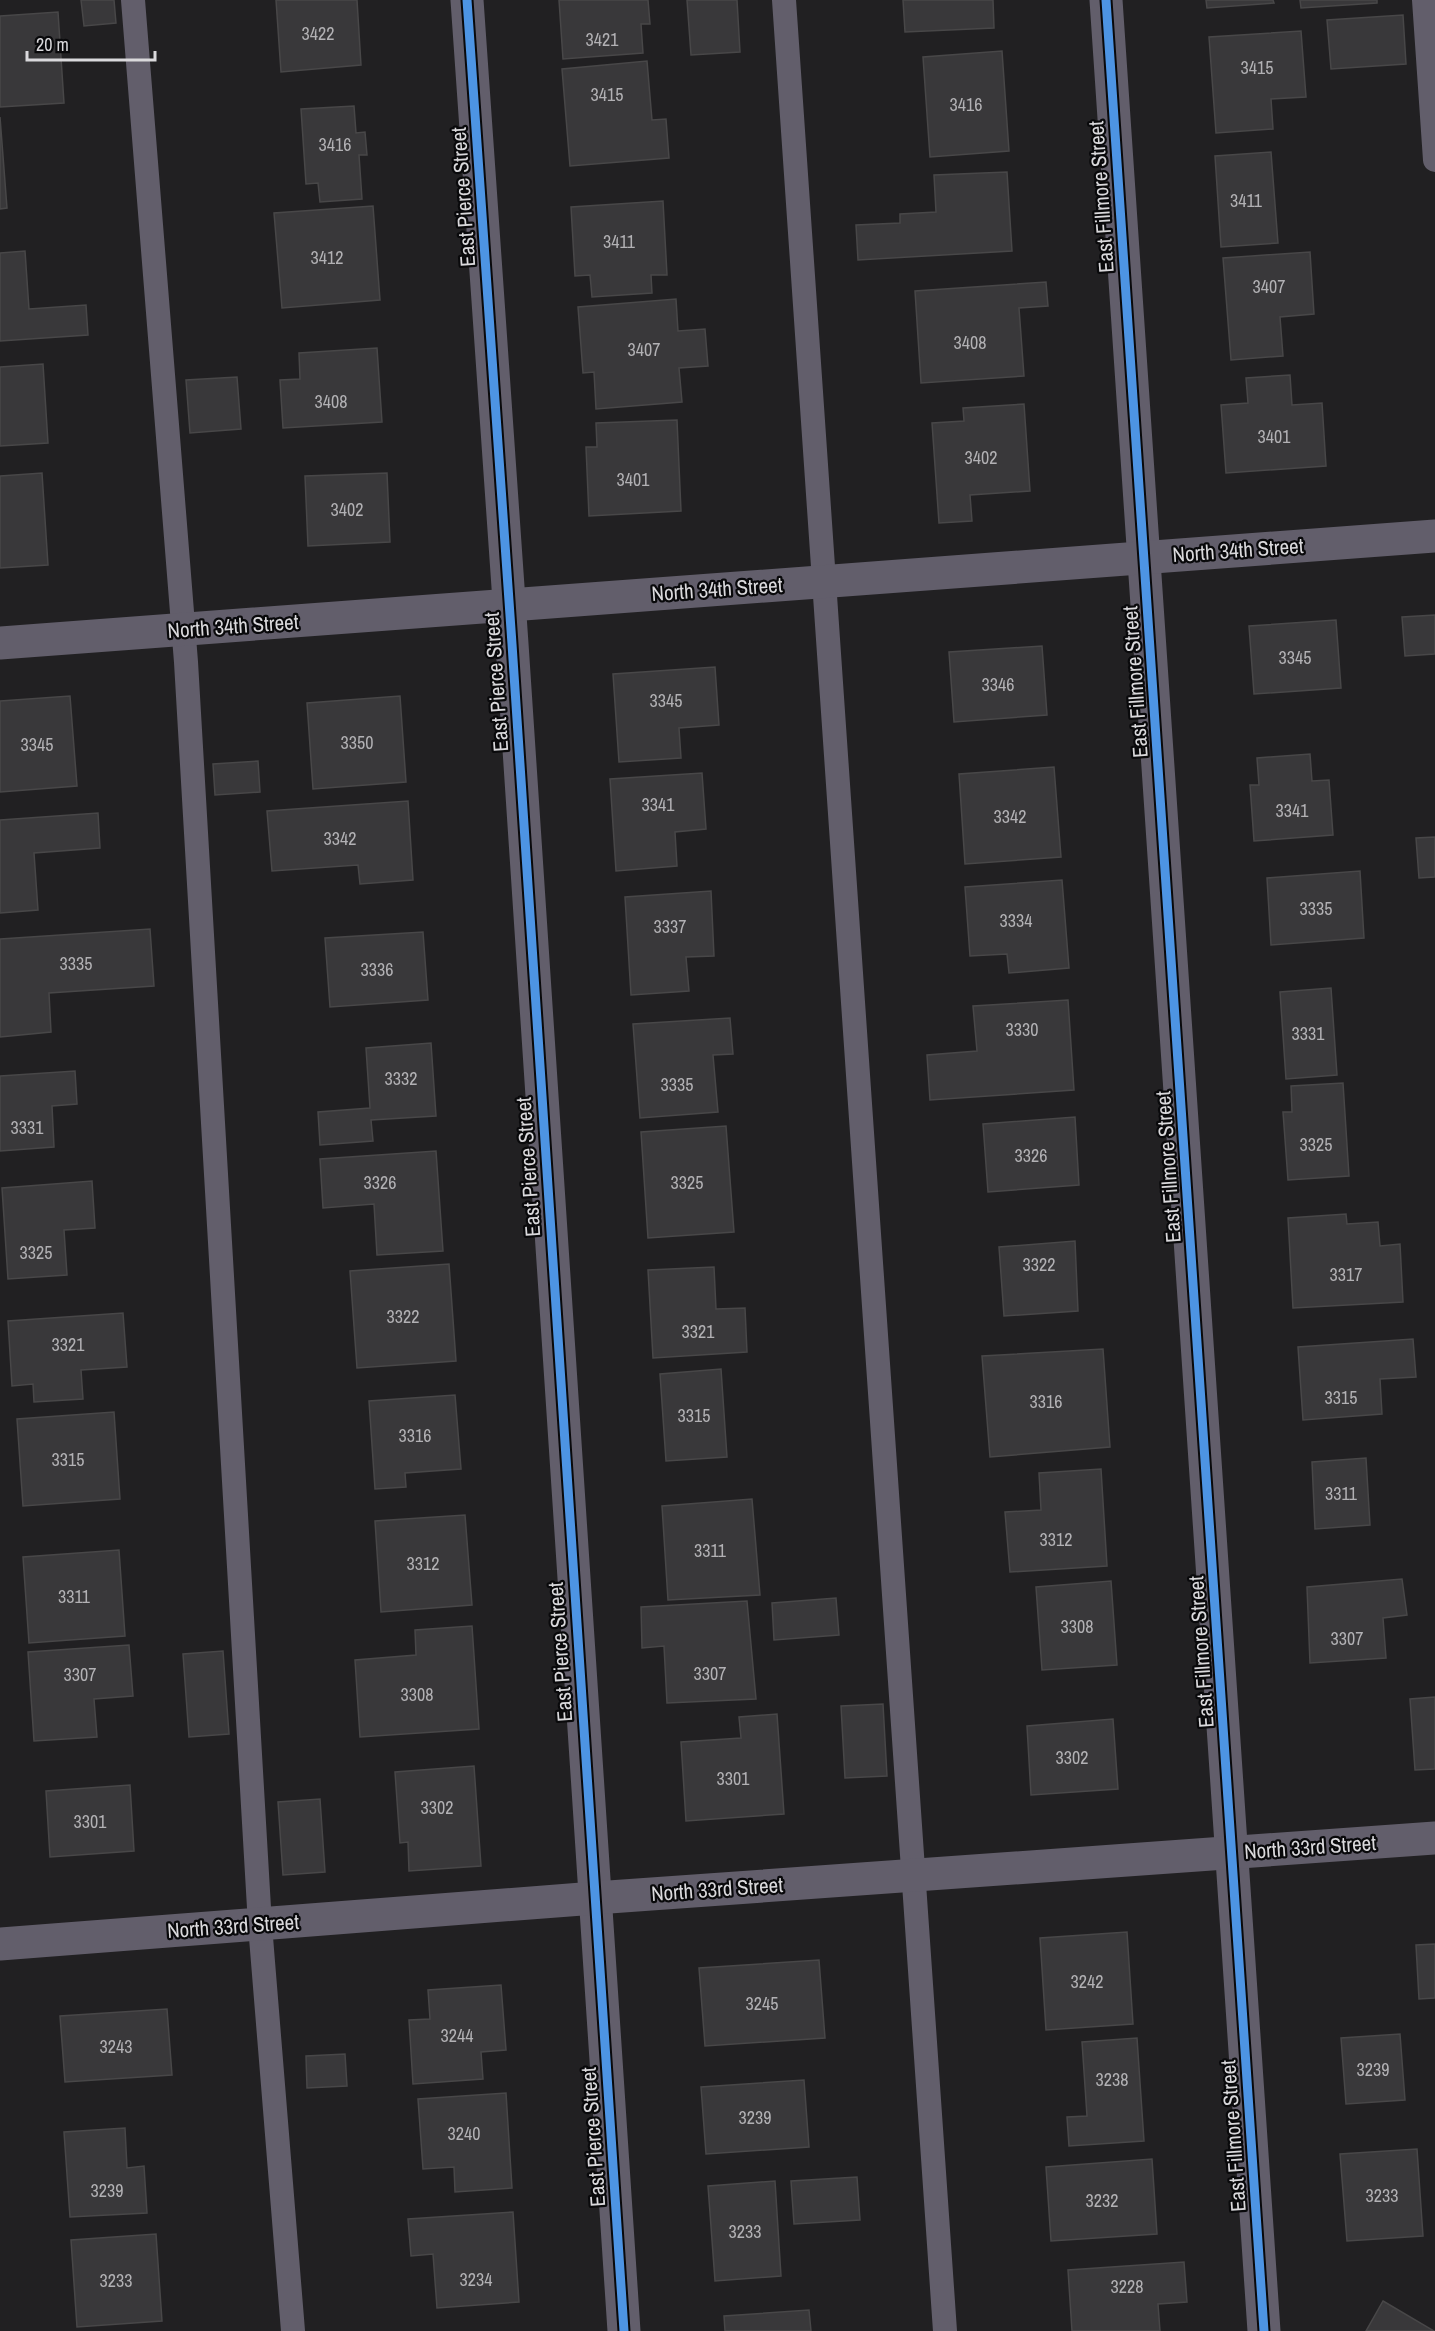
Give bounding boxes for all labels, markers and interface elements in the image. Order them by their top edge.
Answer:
house number: 3422 [302,21,334,46]
scale bar [27,24,154,62]
house number: 3421 [586,27,619,52]
text: 20 m [36,32,69,57]
house number: 3415 [1241,55,1273,80]
house number: 3415 [591,82,623,107]
house number: 3416 [950,92,982,117]
street label: East Fillmore Street [1081,120,1121,274]
street label: East Pierce Street [444,126,482,268]
house number: 3416 [319,132,351,157]
house number: 3411 [1230,188,1263,213]
house number: 3411 [603,229,636,254]
house number: 3412 [311,245,343,270]
house number: 3407 [1253,274,1285,299]
house number: 3408 [954,330,986,355]
house number: 3407 [628,337,660,362]
house number: 3408 [315,389,347,414]
house number: 3401 [1258,424,1291,449]
house number: 3402 [965,445,997,470]
house number: 3401 [617,467,650,492]
house number: 3402 [331,497,363,522]
street label: North 34th Street [1172,531,1305,569]
street label: North 34th Street [651,570,784,608]
street label: East Fillmore Street [1115,605,1155,759]
street label: North 34th Street [167,607,300,645]
street label: East Pierce Street [477,611,515,753]
house number: 3345 [1279,645,1311,670]
house number: 3346 [982,672,1014,697]
house number: 3345 [650,688,682,713]
house number: 3350 [341,730,373,755]
house number: 3345 [21,732,53,757]
house number: 3341 [642,792,675,817]
house number: 3341 [1276,798,1309,823]
house number: 3342 [994,804,1026,829]
house number: 3342 [324,826,356,851]
house number: 3335 [1300,896,1332,921]
house number: 3334 [1000,908,1032,933]
house number: 3337 [654,914,686,939]
house number: 3335 [60,951,92,976]
house number: 3336 [361,957,393,982]
house number: 3330 [1006,1017,1038,1042]
house number: 3331 [1292,1021,1325,1046]
house number: 3332 [385,1066,417,1091]
house number: 3335 [661,1072,693,1097]
street label: East Fillmore Street [1148,1090,1188,1244]
street label: East Pierce Street [509,1096,547,1238]
house number: 3331 [11,1115,44,1140]
house number: 3325 [1300,1132,1332,1157]
house number: 3326 [1015,1143,1047,1168]
house number: 3326 [364,1170,396,1195]
house number: 3325 [671,1170,703,1195]
house number: 3325 [20,1240,52,1265]
house number: 3322 [1023,1252,1055,1277]
house number: 3317 [1330,1262,1362,1287]
house number: 3322 [387,1304,419,1329]
house number: 3321 [682,1319,715,1344]
house number: 3321 [52,1332,85,1357]
house number: 3315 [1325,1385,1357,1410]
house number: 3316 [1030,1389,1062,1414]
house number: 3315 [678,1403,710,1428]
house number: 3316 [399,1423,431,1448]
house number: 3315 [52,1447,84,1472]
house number: 3311 [1325,1481,1358,1506]
house number: 3312 [1040,1527,1072,1552]
house number: 3311 [694,1538,727,1563]
house number: 3312 [407,1551,439,1576]
street label: East Fillmore Street [1181,1575,1221,1729]
street label: East Pierce Street [541,1581,579,1723]
house number: 3311 [58,1584,91,1609]
house number: 3308 [1061,1614,1093,1639]
house number: 3307 [1331,1626,1363,1651]
house number: 3307 [694,1661,726,1686]
house number: 3307 [64,1662,96,1687]
house number: 3308 [401,1682,433,1707]
house number: 3302 [1056,1745,1088,1770]
house number: 3301 [717,1766,750,1791]
house number: 3302 [421,1795,453,1820]
house number: 3301 [74,1809,107,1834]
street label: North 33rd Street [1243,1828,1377,1866]
street label: North 33rd Street [650,1870,784,1908]
street label: North 33rd Street [166,1907,300,1945]
house number: 3242 [1071,1969,1103,1994]
house number: 3245 [746,1991,778,2016]
house number: 3244 [441,2023,473,2048]
house number: 3243 [100,2034,132,2059]
house number: 3239 [1357,2057,1389,2082]
street label: East Fillmore Street [1213,2059,1253,2213]
street label: East Pierce Street [574,2066,612,2208]
house number: 3238 [1096,2067,1128,2092]
house number: 3239 [739,2105,771,2130]
house number: 3240 [448,2121,480,2146]
house number: 3239 [91,2178,123,2203]
house number: 3233 [1366,2183,1398,2208]
house number: 3232 [1086,2188,1118,2213]
house number: 3233 [729,2219,761,2244]
house number: 3234 [460,2267,492,2292]
house number: 3233 [100,2268,132,2293]
house number: 3228 [1111,2274,1143,2299]

